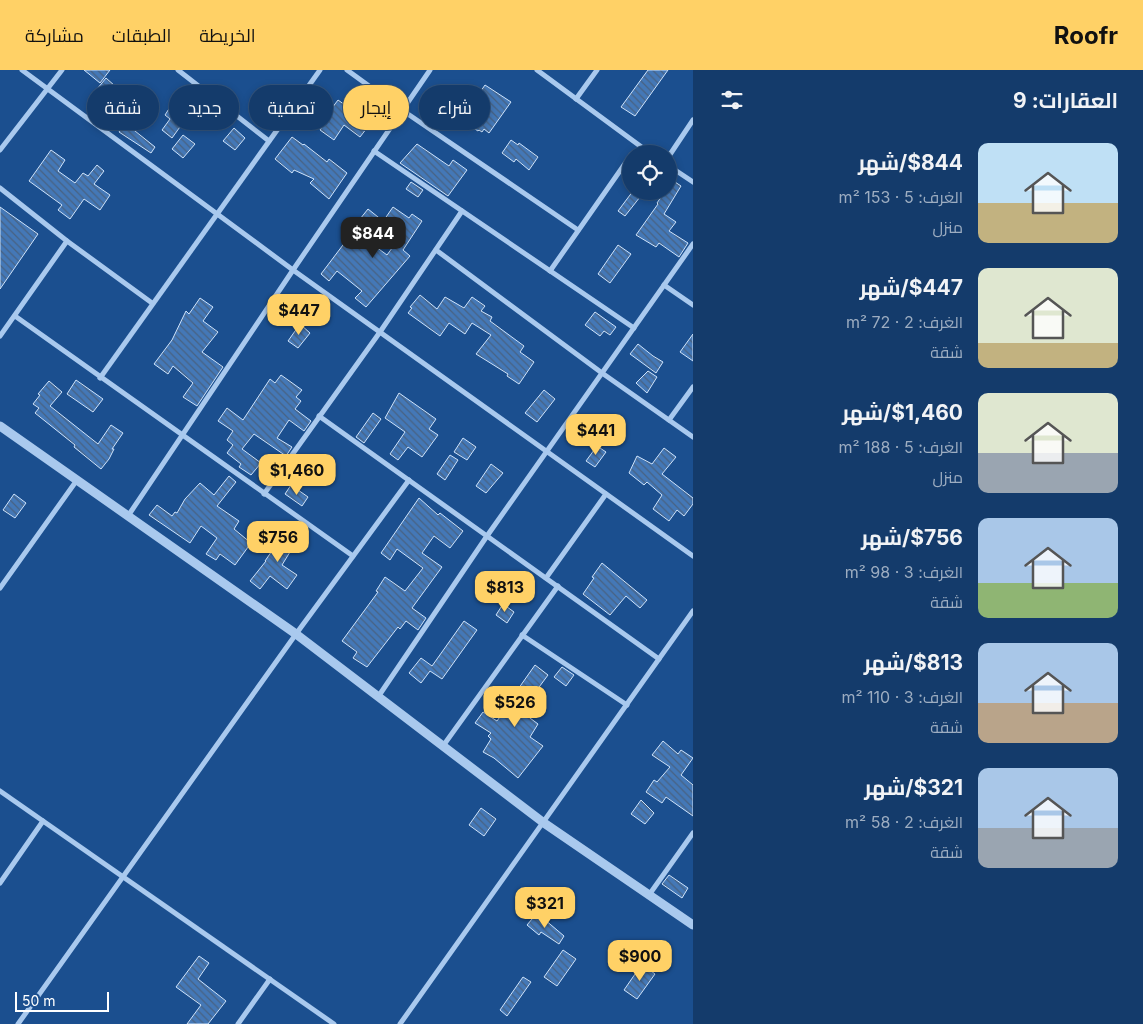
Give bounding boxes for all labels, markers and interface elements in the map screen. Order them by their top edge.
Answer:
text: Roofr [1054,21,1118,50]
text: مشاركة [25,25,84,46]
text: الطبقات [112,25,171,46]
text: الخريطة [199,25,256,46]
chip: شقة [87,85,159,130]
chip: جديد [169,85,239,130]
chip: تصفية [249,85,333,130]
chip: إيجار [343,85,409,130]
chip: شراء [419,85,490,130]
icon: filters [718,86,746,114]
text: العقارات: 9 [1013,88,1118,113]
map controls [622,145,677,200]
button: locate [622,145,677,200]
text: $844/شهر [858,150,963,175]
icon: home [1018,163,1078,223]
text: الغرف: 5 · 153 m² [839,187,963,207]
pin: $844 [343,216,403,259]
text: منزل [933,217,963,237]
text: $844 [352,223,394,243]
text: $447/شهر [859,275,963,300]
icon: home [1018,288,1078,348]
pin: $447 [269,294,329,336]
text: $447 [278,300,320,320]
text: الغرف: 2 · 72 m² [846,312,963,332]
text: شقة [930,342,963,362]
text: $1,460/شهر [842,400,963,425]
icon: home [1018,413,1078,473]
pin: $441 [566,414,626,456]
text: $441 [577,420,615,440]
text: الغرف: 5 · 188 m² [838,437,963,457]
pin: $1,460 [256,454,338,496]
text: $1,460 [270,460,324,480]
text: منزل [933,467,963,487]
pin: $756 [248,520,308,563]
text: $756/شهر [861,525,963,550]
text: $756 [258,527,298,547]
icon: home [1018,538,1078,598]
text: الغرف: 3 · 98 m² [845,562,963,582]
pin: $813 [475,570,535,613]
text: $813 [486,577,524,597]
text: شقة [930,592,963,612]
text: $813/شهر [864,650,963,675]
icon: home [1018,663,1078,723]
pin: $526 [485,686,545,728]
text: الغرف: 3 · 110 m² [841,687,963,707]
text: $526 [494,692,536,712]
text: شقة [930,717,963,737]
text: $321/شهر [864,775,963,800]
icon: home [1018,788,1078,848]
text: الغرف: 2 · 58 m² [845,812,963,832]
text: شقة [930,842,963,862]
pin: $321 [515,886,575,929]
text: $321 [526,893,564,913]
pin: $900 [610,940,670,982]
text: $900 [619,946,661,966]
scale bar [15,989,109,1012]
text: 50 m [22,992,56,1009]

